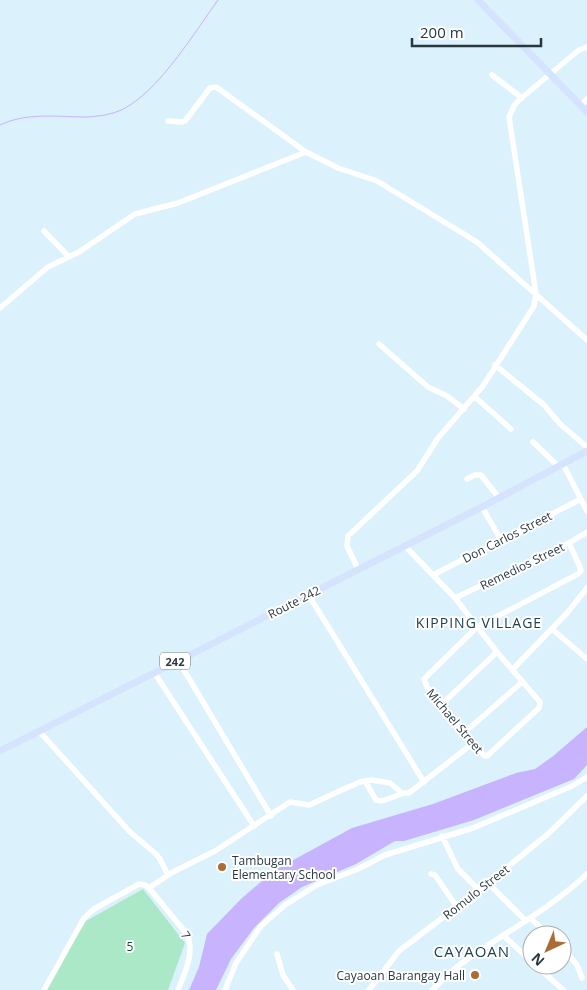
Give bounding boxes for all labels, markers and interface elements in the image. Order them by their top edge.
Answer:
scale bar [412,15,541,47]
text: 200 m [420,22,464,42]
street label: Don Carlos Street [459,507,555,567]
street label: Remedios Street [477,538,567,594]
street label: Route 242 [265,581,323,622]
district label: KIPPING VILLAGE [416,613,542,632]
road number: 242 [160,652,190,669]
street label: Michael Street [423,685,487,757]
place label: Tambugan Elementary School [232,852,336,883]
marker: Tambugan Elementary School [216,861,228,873]
street label: Romulo Street [439,861,513,923]
north arrow [522,925,572,975]
street label: 7 [177,928,195,943]
park label: 5 [127,938,134,955]
district label: CAYAOAN [434,941,510,961]
text: N [527,949,548,971]
place label: Cayaoan Barangay Hall [336,967,465,984]
marker: Cayaoan Barangay Hall [469,969,481,981]

